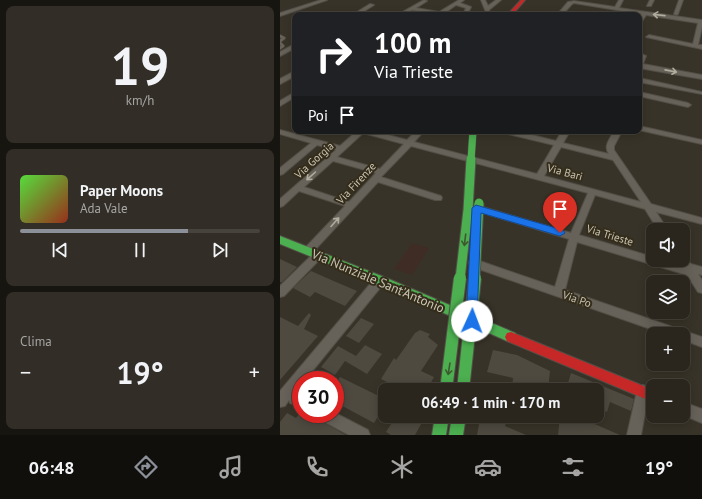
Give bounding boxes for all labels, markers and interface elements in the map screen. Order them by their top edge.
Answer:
one-way arrow [653,11,666,19]
text: 100 m [374,24,451,61]
icon: right [308,28,360,80]
text: 19 [111,32,169,99]
text: Via Trieste [374,60,453,83]
one-way arrow [664,67,677,75]
text: km/h [126,92,154,109]
icon: arrive [336,104,358,126]
text: Poi [308,106,328,125]
street label: Via Gorgia [291,139,337,182]
street label: Via Firenze [332,159,379,207]
street label: Via Bari [545,160,584,183]
one-way arrow [306,172,317,181]
text: Paper Moons [80,181,163,200]
pin [543,192,577,233]
icon: arrive [549,198,571,220]
text: Ada Vale [80,200,128,217]
one-way arrow [330,217,339,227]
street label: Via Trieste [584,221,636,249]
map controls [646,223,690,423]
button: sound [646,223,690,267]
one-way arrow [461,233,468,246]
icon: previous [49,239,71,261]
icon: pause [129,239,151,261]
icon: next [209,239,231,261]
street label: Via Nunziale Sant'Antonio [308,245,447,317]
button: layers [646,275,690,319]
street label: Via Po [560,287,593,310]
position arrow [451,300,493,342]
button: + [646,327,690,371]
text: Clima [20,333,52,350]
text: 19° [116,353,164,392]
text: − [20,358,31,386]
text: + [249,358,260,386]
one-way arrow [445,362,453,375]
speed limit sign: 30 [292,371,344,423]
button: − [646,379,690,423]
text: 06:49 · 1 min · 170 m [422,393,560,412]
icon: directions [132,453,160,481]
icon: music [217,453,245,481]
icon: phone [303,453,331,481]
icon: climate [388,453,416,481]
icon: car [474,453,502,481]
icon: filters [559,453,587,481]
text: 06:48 [29,456,74,479]
text: 19° [645,456,673,479]

